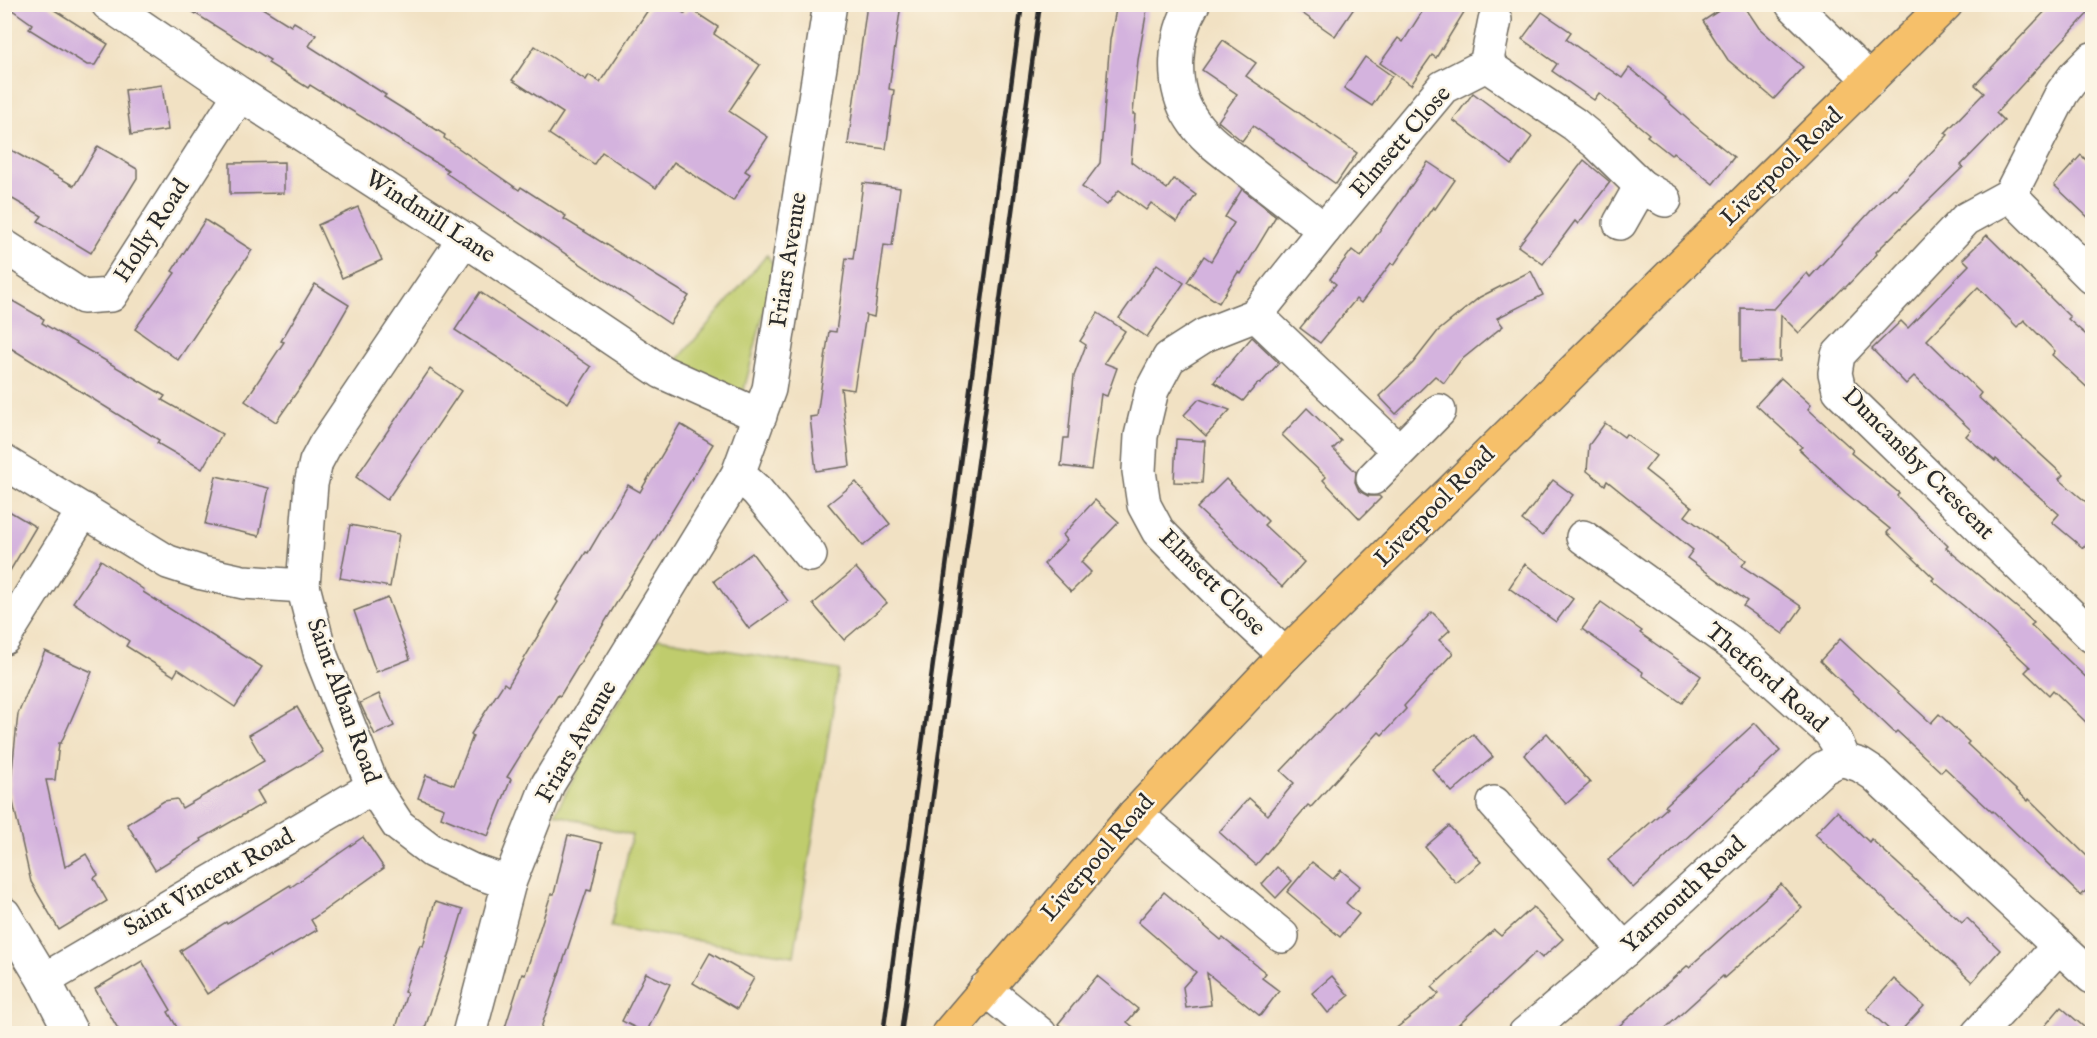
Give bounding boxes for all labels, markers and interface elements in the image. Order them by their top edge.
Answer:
street label: Elmsett Close [1344,79,1458,205]
street label: Liverpool Road [1714,101,1850,233]
street label: Windmill Lane [359,163,501,271]
street label: Holly Road [107,173,197,289]
street label: Friars Avenue [763,190,815,330]
street label: Duncansby Crescent [1835,381,2001,547]
street label: Liverpool Road [1368,440,1502,574]
street label: Elmsett Close [1152,523,1272,643]
street label: Saint Alban Road [299,614,387,788]
street label: Thetford Road [1698,616,1834,740]
street label: Friars Avenue [529,675,625,809]
street label: Liverpool Road [1034,788,1162,928]
street label: Saint Vincent Road [118,821,300,944]
street label: Yarmouth Road [1615,829,1753,961]

